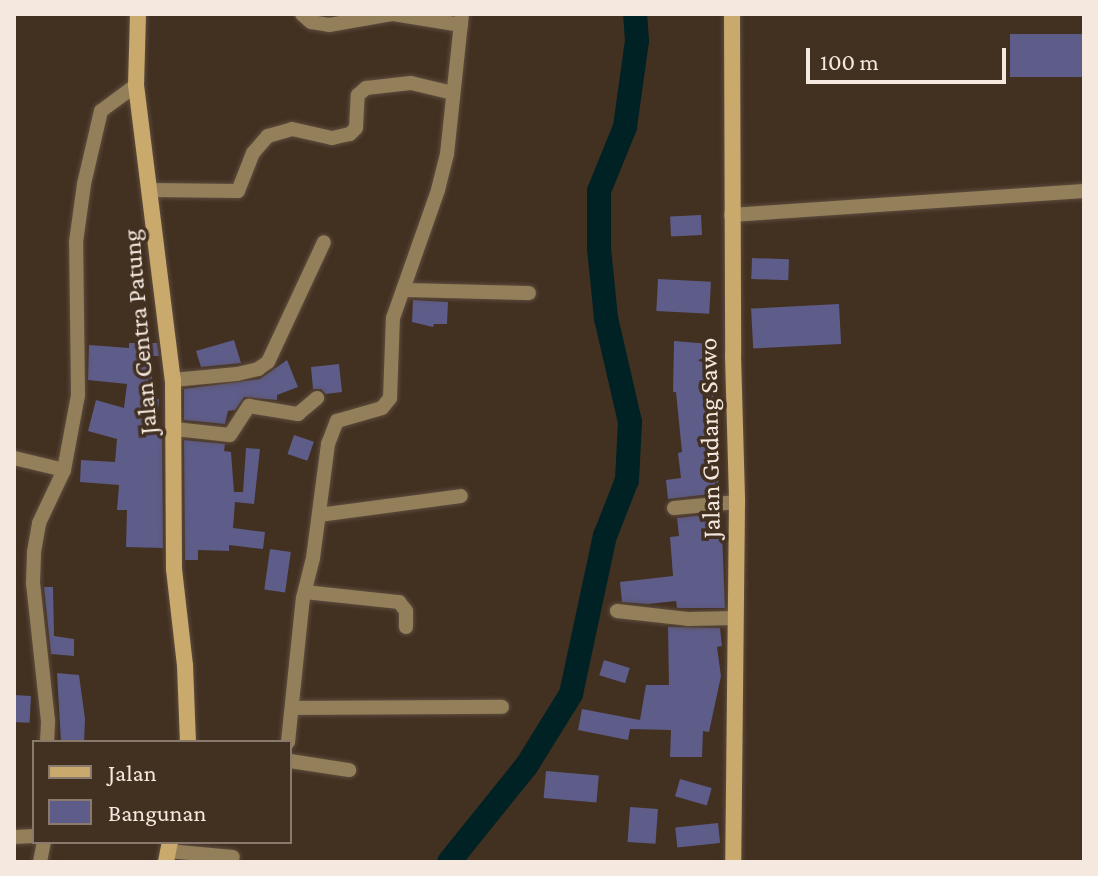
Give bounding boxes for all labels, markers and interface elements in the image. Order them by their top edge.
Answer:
scale bar [810,32,1010,82]
text: 100 m [820,48,879,75]
street label: Jalan Centra Patung [115,228,165,436]
street label: Jalan Gudang Sawo [693,337,727,539]
legend [32,740,292,844]
text: Jalan [108,759,157,786]
text: Bangunan [108,799,206,826]

